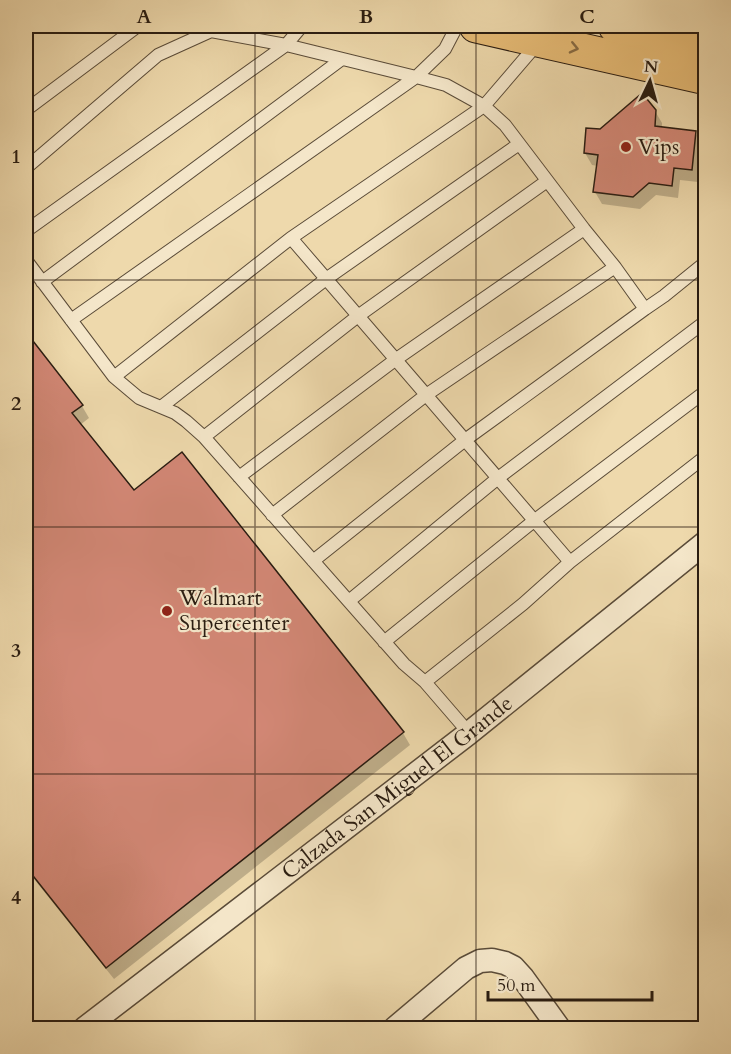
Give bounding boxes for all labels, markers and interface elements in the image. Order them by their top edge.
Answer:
text: A [136,3,152,30]
text: B [359,3,373,30]
text: C [579,3,595,30]
one-way arrow [568,41,578,54]
north arrow [620,51,680,111]
text: N [643,55,659,79]
place label: Vips [638,132,679,162]
marker: Vips [619,140,633,154]
text: 1 [11,143,21,170]
text: 2 [11,390,21,417]
place label: Walmart Supercenter [178,583,290,638]
marker: Walmart Supercenter [160,604,174,618]
text: 3 [11,637,21,664]
street label: Calzada San Miguel El Grande [275,689,519,887]
text: 4 [11,884,21,911]
scale bar [488,964,652,1002]
text: 50 m [497,973,536,998]

